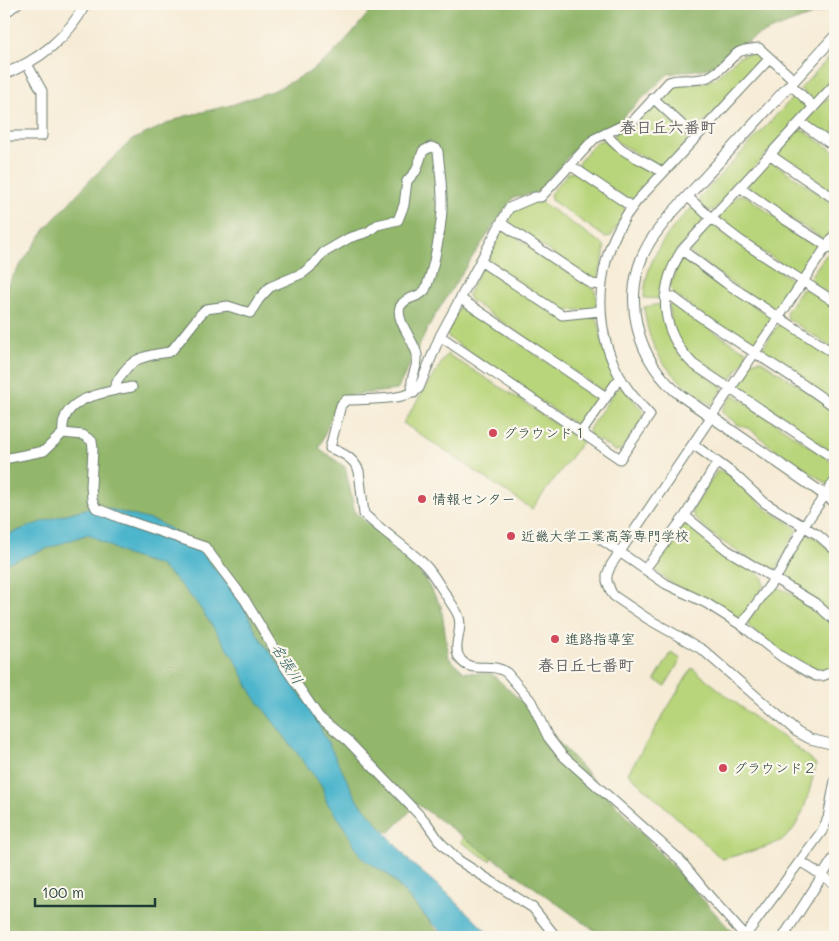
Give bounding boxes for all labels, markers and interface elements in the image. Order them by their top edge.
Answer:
district label: 春日丘六番町 [620,116,716,137]
place label: グラウンド１ [503,423,587,442]
marker: グラウンド１ [487,427,499,439]
place label: 情報センター [432,489,515,508]
marker: 情報センター [416,493,428,505]
place label: 近畿大学工業高等専門学校 [521,526,689,545]
marker: 近畿大学工業高等専門学校 [505,530,517,542]
place label: 進路指導室 [565,629,635,648]
marker: 進路指導室 [549,633,561,645]
water label: 名張川 [267,639,308,688]
district label: 春日丘七番町 [538,654,634,675]
place label: グラウンド２ [733,758,817,777]
marker: グラウンド２ [717,762,729,774]
scale bar [35,876,155,908]
text: 100 m [42,882,84,902]

